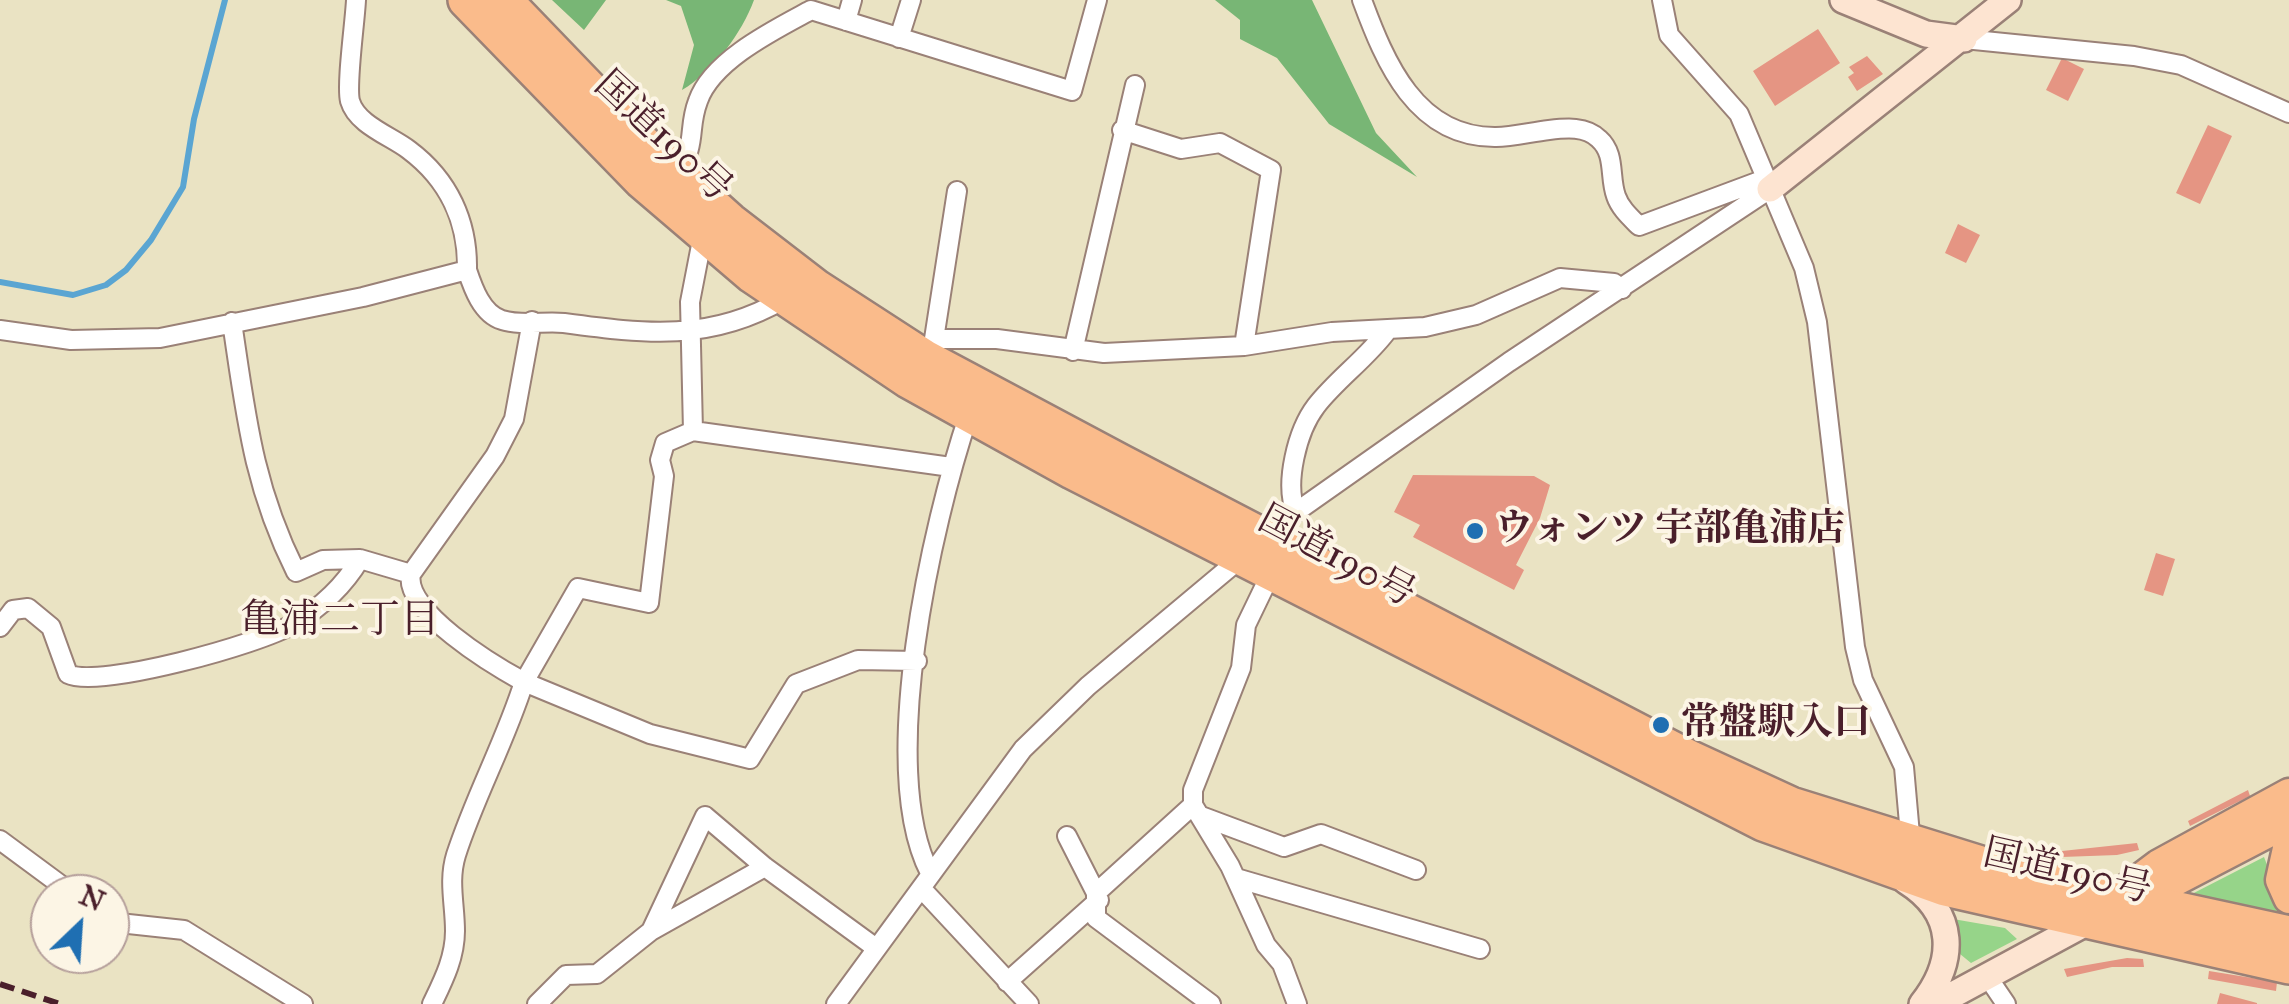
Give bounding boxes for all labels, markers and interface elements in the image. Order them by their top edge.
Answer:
street label: 国道190号 [584,63,740,213]
street label: 国道190号 [1250,498,1422,618]
place label: ウォンツ 宇部亀浦店 [1495,508,1845,554]
marker: ウォンツ 宇部亀浦店 [1464,520,1486,542]
district label: 亀浦二丁目 [240,598,440,646]
place label: 常盤駅入口 [1681,702,1871,748]
marker: 常盤駅入口 [1650,714,1672,736]
street label: 国道190号 [1978,832,2156,914]
north arrow [30,874,130,974]
text: N [74,877,110,919]

